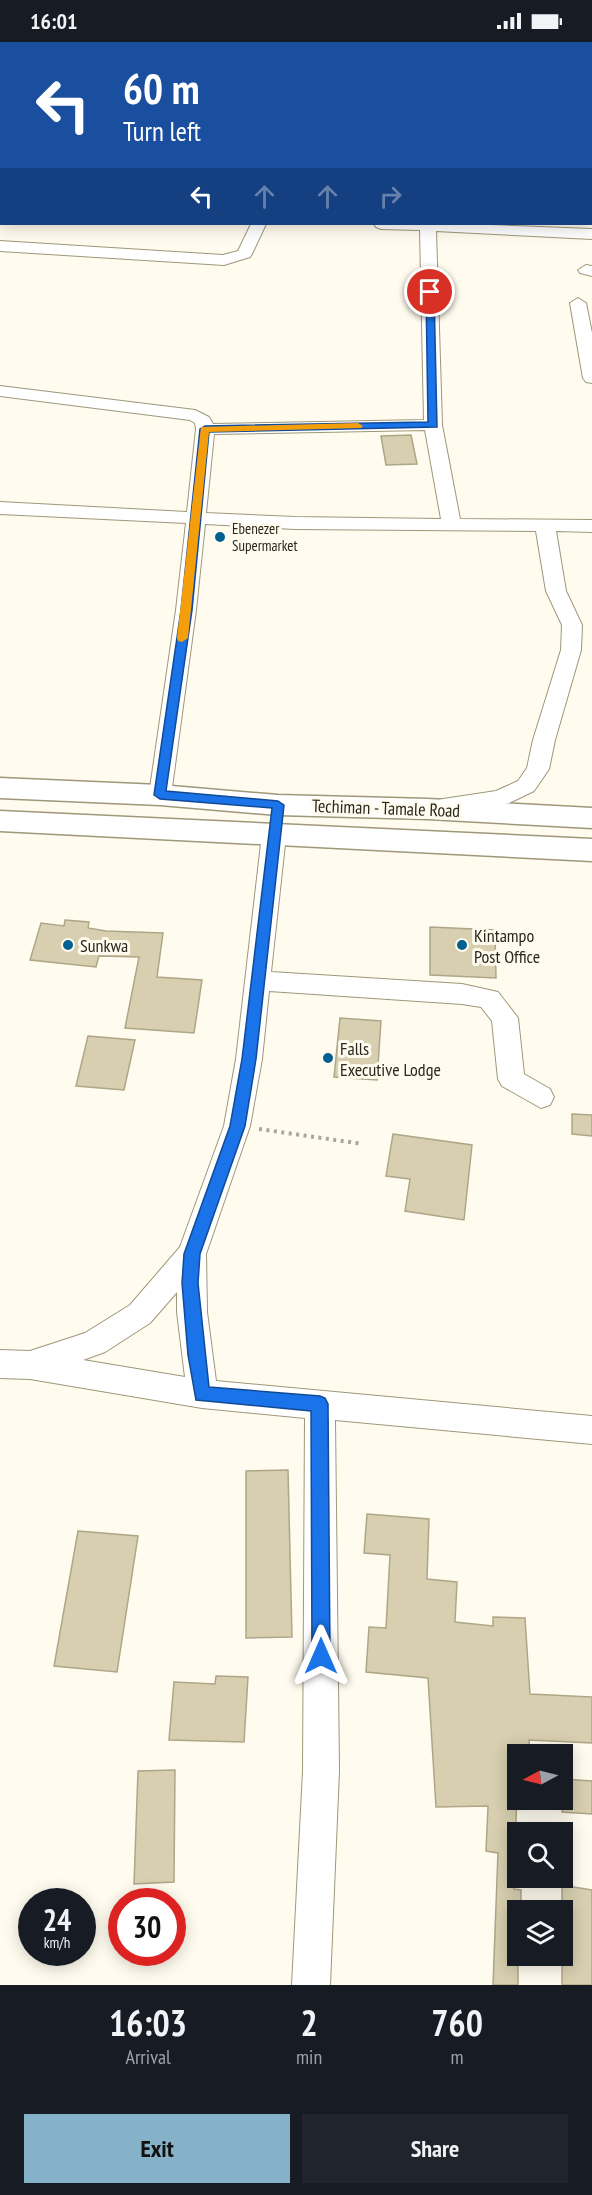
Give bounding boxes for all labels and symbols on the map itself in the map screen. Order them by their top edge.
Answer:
pin [404,266,455,317]
place label: Ebenezer Supermarket [232,519,298,555]
marker: Ebenezer Supermarket [213,530,227,544]
street label: Techiman - Tamale Road [311,794,461,822]
place label: Kintampo Post Office [474,924,540,968]
place label: Sunkwa [80,934,128,957]
marker: Sunkwa [61,938,75,952]
marker: Kintampo Post Office [455,938,469,952]
place label: Falls Executive Lodge [340,1037,441,1081]
marker: Falls Executive Lodge [321,1051,335,1065]
position arrow [289,1624,353,1688]
north arrow [507,1744,573,1810]
speed limit sign: 30 [108,1888,186,1966]

